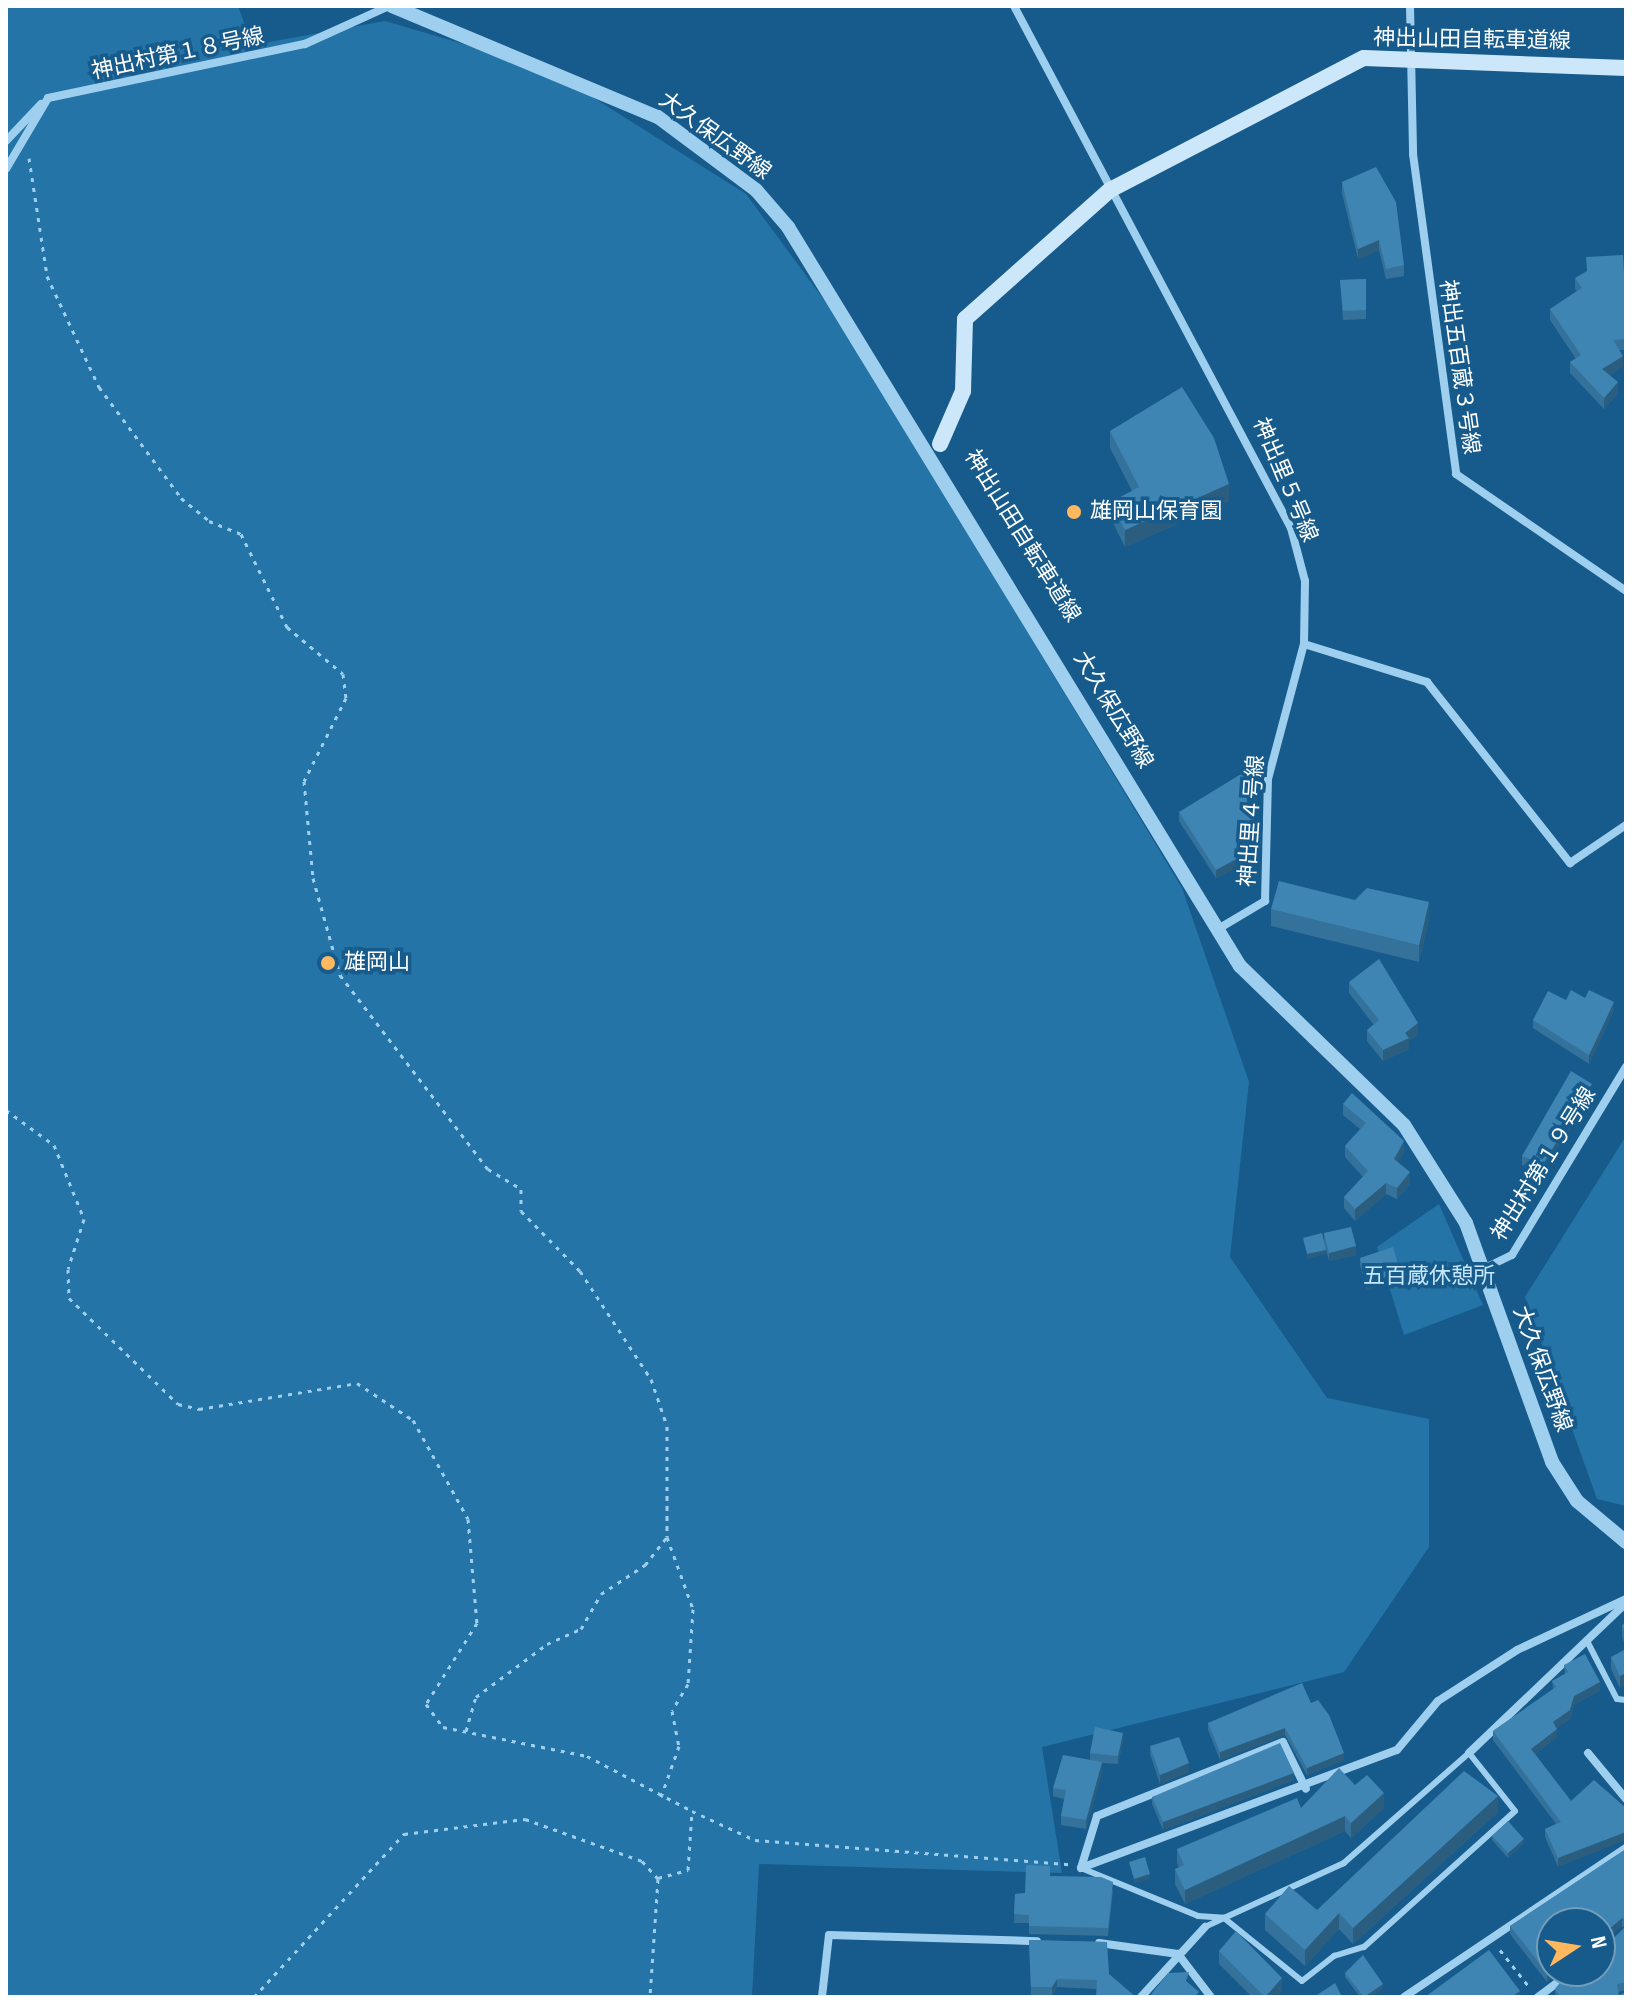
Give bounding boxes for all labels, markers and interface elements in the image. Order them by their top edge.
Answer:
street label: 神出村第１８号線 [89,23,267,85]
street label: 神出山田自転車道線 [1373,25,1571,55]
street label: 大久保広野線 [654,87,776,185]
street label: 神出五百蔵３号線 [1434,278,1484,456]
street label: 神出里５号線 [1247,414,1323,546]
street label: 神出山田自転車道線 [958,445,1086,627]
place label: 雄岡山保育園 [1090,499,1222,525]
marker: 雄岡山保育園 [1065,503,1083,521]
street label: 大久保広野線 [1068,647,1158,773]
street label: 神出里４号線 [1234,754,1270,888]
place label: 雄岡山 [344,950,410,976]
marker: 雄岡山 [319,954,337,972]
street label: 神出村第１９号線 [1486,1082,1602,1246]
park label: 五百蔵休憩所 [1363,1264,1495,1290]
street label: 大久保広野線 [1507,1302,1577,1436]
north arrow [1536,1907,1616,1987]
text: N [1584,1934,1612,1951]

